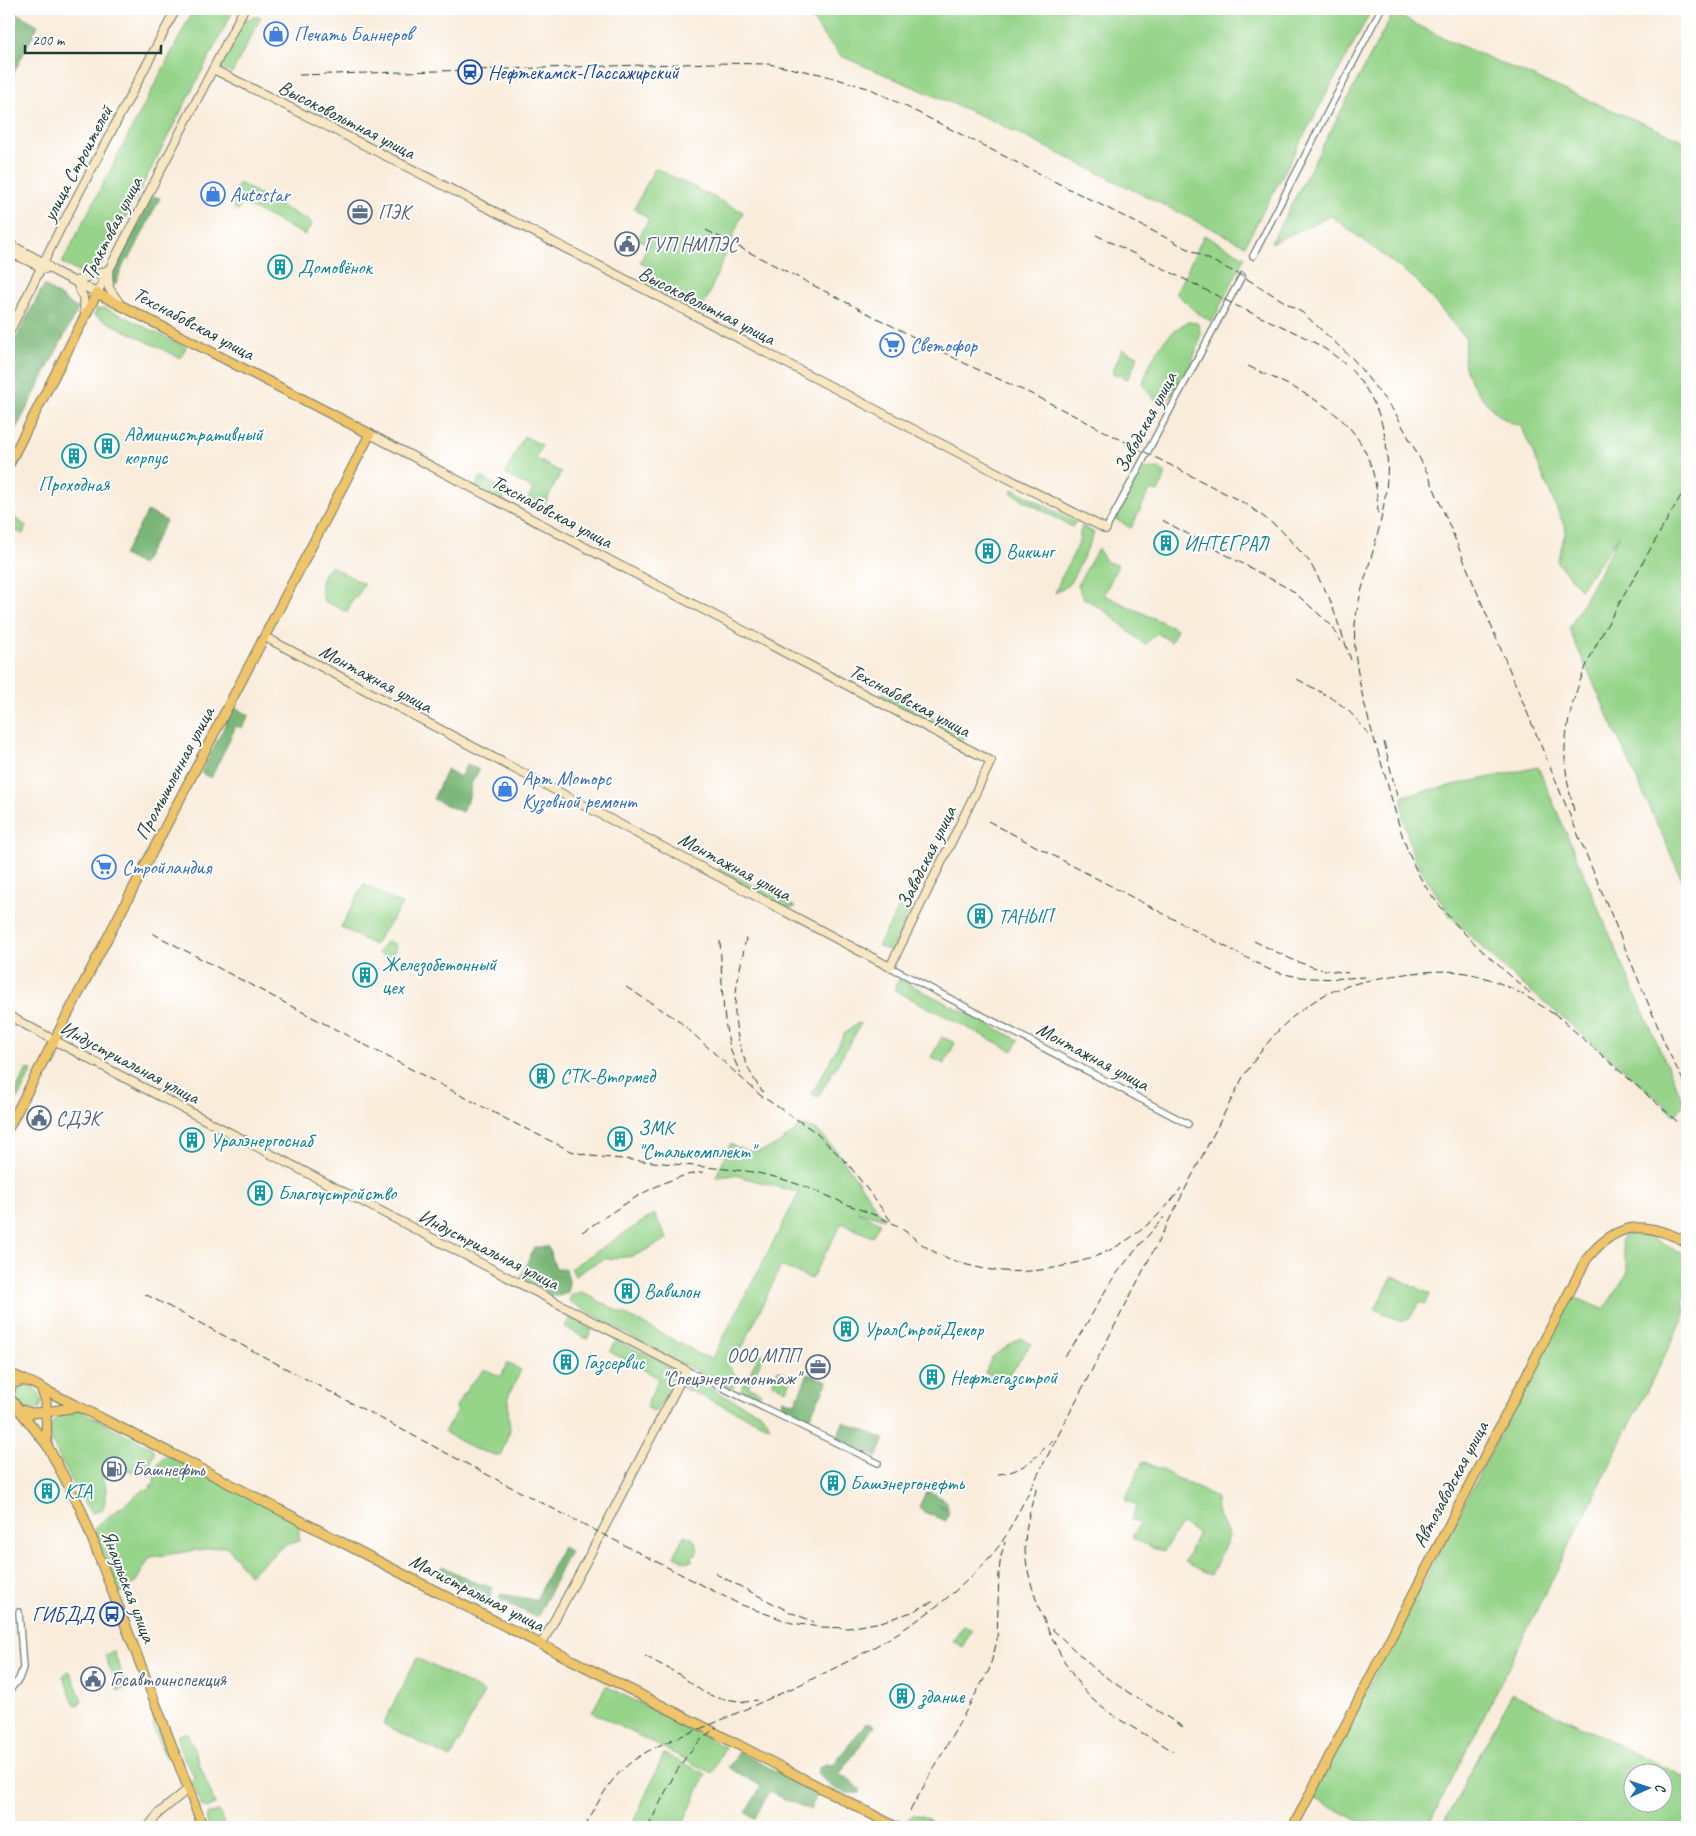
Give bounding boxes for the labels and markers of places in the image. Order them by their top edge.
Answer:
shop icon: Печать Баннеров [263,21,289,47]
place label: Печать Баннеров [294,22,417,47]
station icon: Нефтекамск-Пассажирский [457,59,483,85]
place label: Нефтекамск-Пассажирский [488,60,681,85]
shop icon: Autostar [200,181,226,207]
place label: Autostar [230,182,292,207]
office icon: ПЭК [347,199,373,225]
place label: ПЭК [378,200,414,225]
public building icon: ГУП НМПЭС [614,231,640,257]
place label: ГУП НМПЭС [644,232,740,257]
building icon: Домовёнок [267,254,293,280]
place label: Домовёнок [298,255,374,280]
supermarket icon: Светофор [879,332,905,358]
place label: Светофор [910,333,979,358]
place label: Административный корпус [124,422,265,470]
building icon: Административный корпус [94,433,120,459]
building icon: Проходная [61,443,87,469]
place label: Проходная [39,472,110,497]
building icon: ИНТЕГРАЛ [1153,530,1179,556]
place label: ИНТЕГРАЛ [1184,531,1270,556]
building icon: Викинг [975,538,1001,564]
place label: Викинг [1006,539,1056,564]
place label: Арт Моторс Кузовной ремонт [522,766,638,815]
shop icon: Арт Моторс Кузовной ремонт [492,776,518,802]
supermarket icon: Стройландия [91,854,117,880]
place label: Стройландия [122,855,213,880]
building icon: ТАНЫП [967,903,993,929]
place label: ТАНЫП [998,904,1057,929]
place label: Железобетонный цех [382,952,498,1000]
building icon: Железобетонный цех [352,962,378,988]
building icon: СТК-Втормед [529,1063,555,1089]
place label: СТК-Втормед [560,1064,657,1089]
public building icon: СДЭК [26,1105,52,1131]
place label: СДЭК [56,1106,104,1131]
place label: ЗМК "Сталькомплект" [638,1116,759,1164]
building icon: ЗМК "Сталькомплект" [607,1126,633,1152]
building icon: Уралэнергоснаб [179,1127,205,1153]
place label: Уралэнергоснаб [210,1128,317,1153]
building icon: Благоустройство [247,1180,273,1206]
place label: Благоустройство [278,1181,397,1206]
building icon: Вавилон [614,1278,640,1304]
place label: Вавилон [644,1279,701,1304]
building icon: УралСтройДекор [833,1316,859,1342]
place label: УралСтройДекор [864,1317,985,1342]
place label: ООО МПП "Спецэнергомонтаж" [662,1343,804,1391]
building icon: Газсервис [553,1349,579,1375]
place label: Газсервис [584,1350,645,1376]
office icon: ООО МПП "Спецэнергомонтаж" [805,1354,831,1380]
building icon: Нефтегазстрой [919,1364,945,1390]
place label: Нефтегазстрой [950,1365,1059,1391]
fuel station icon: Башнефть [101,1456,127,1482]
place label: Башнефть [132,1457,206,1482]
building icon: Башэнергонефть [820,1470,846,1496]
place label: Башэнергонефть [850,1471,966,1496]
building icon: KIA [34,1478,60,1504]
place label: KIA [64,1479,93,1504]
bus stop icon: ГИБДД [99,1601,125,1627]
place label: ГИБДД [32,1602,96,1627]
public building icon: Госавтоинспекция [80,1666,106,1692]
place label: Госавтоинспекция [110,1667,227,1692]
building icon: здание [889,1683,915,1709]
place label: здание [917,1684,966,1710]

